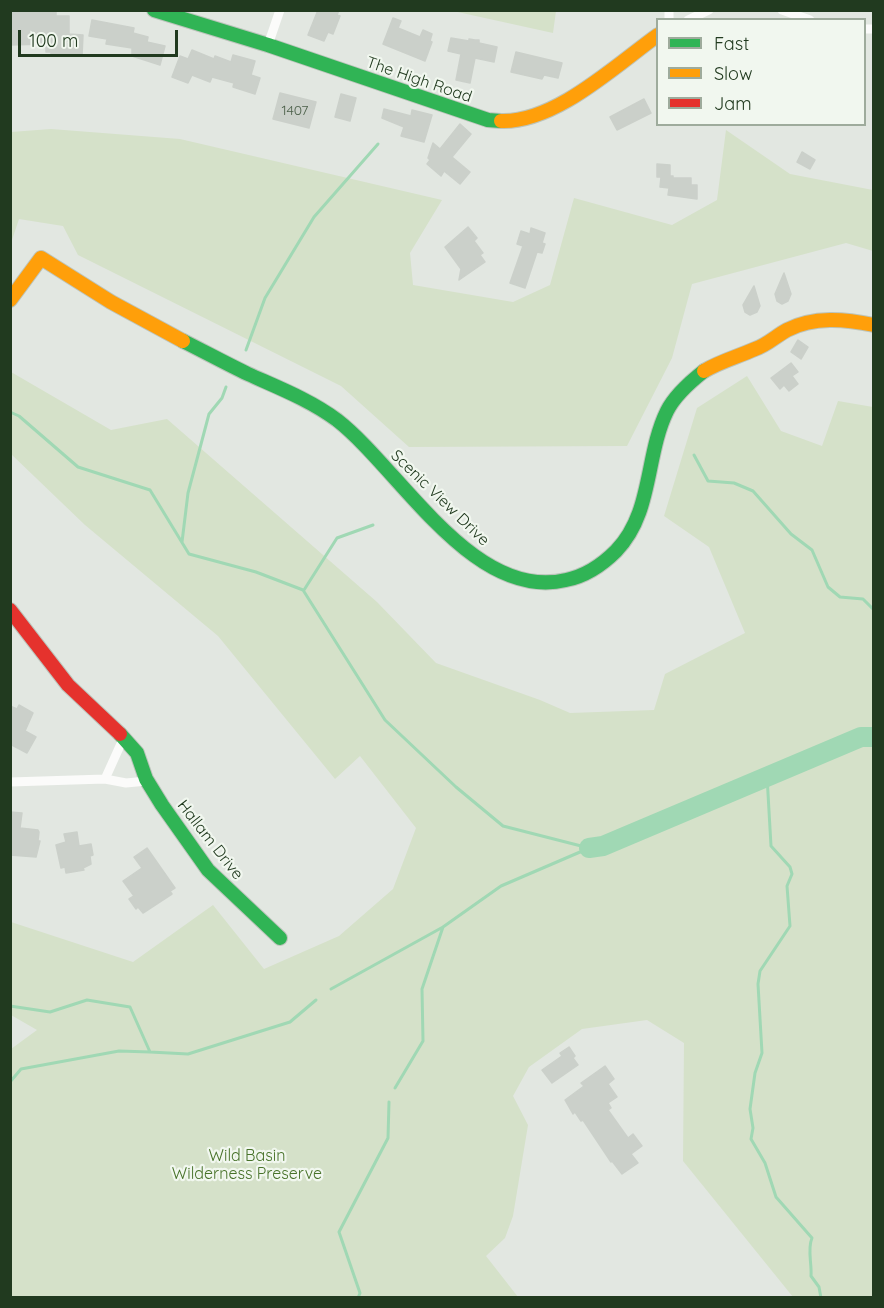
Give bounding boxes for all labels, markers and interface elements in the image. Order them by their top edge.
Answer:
scale bar [21,18,182,56]
legend [656,18,866,126]
text: 100 m [29,29,78,52]
text: Fast [714,32,749,55]
street label: The High Road [364,53,474,107]
text: Slow [714,62,752,85]
text: Jam [714,92,752,115]
house number: 1407 [281,103,309,119]
street label: Scenic View Drive [387,446,493,550]
street label: Hallam Drive [173,796,247,884]
park label: Wild Basin Wilderness Preserve [172,1146,322,1184]

